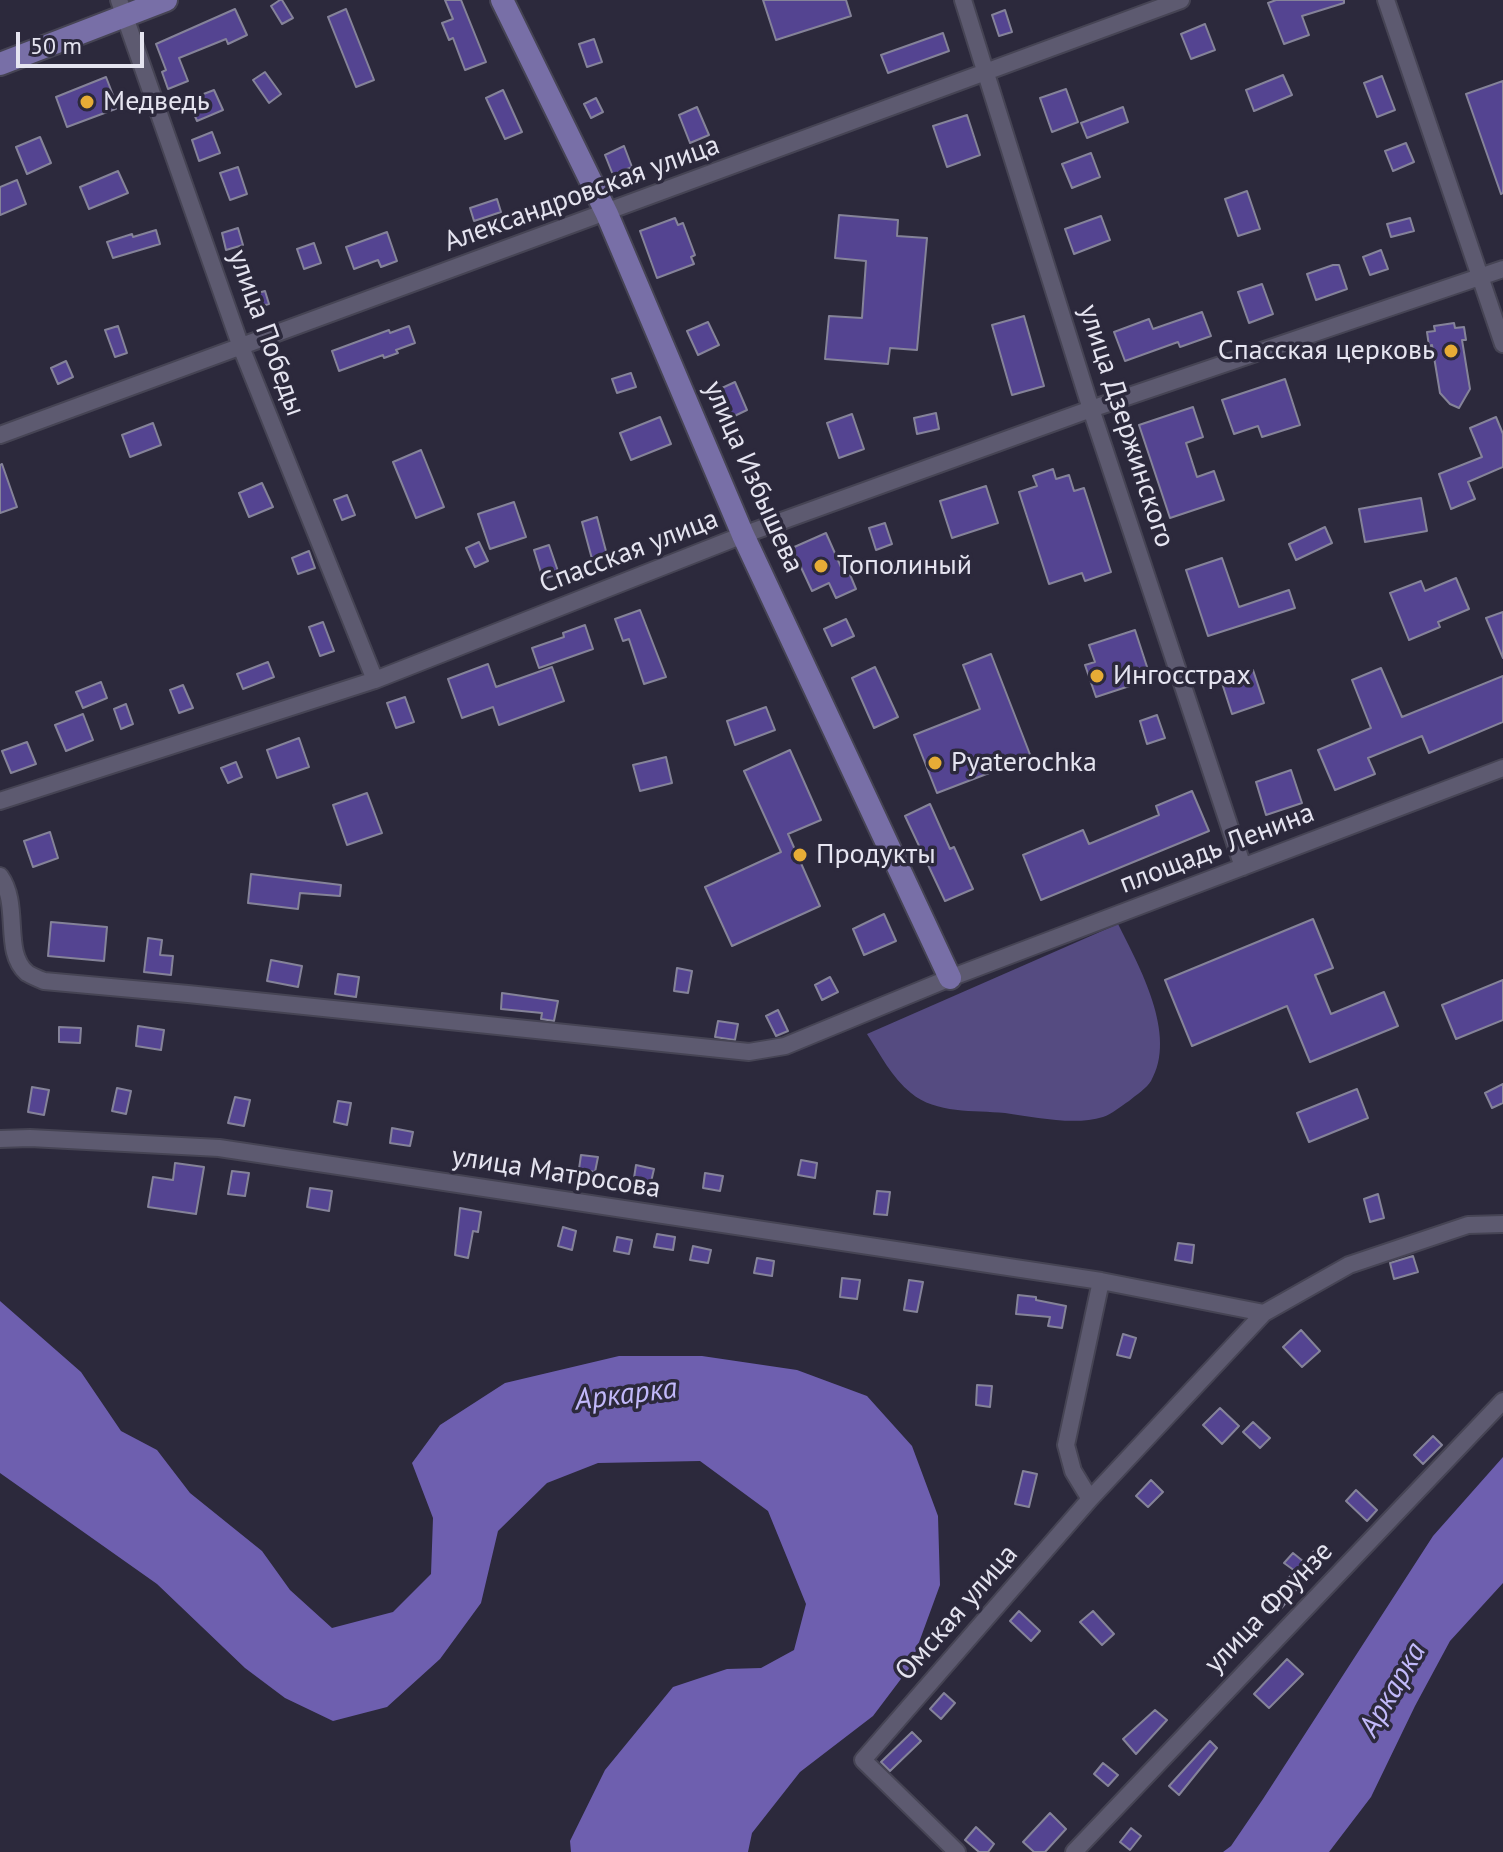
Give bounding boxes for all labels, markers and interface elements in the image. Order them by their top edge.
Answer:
scale bar [20,16,148,66]
text: 50 m [30,30,82,61]
place label: Медведь [103,85,210,119]
marker: Медведь [78,93,96,111]
street label: Александровская улица [440,129,724,259]
street label: улица Победы [220,245,312,421]
street label: улица Дзержинского [1071,300,1181,552]
place label: Спасская церковь [1218,334,1435,368]
marker: Спасская церковь [1442,342,1460,360]
street label: улица Избышева [696,376,810,578]
street label: Спасская улица [535,502,723,602]
place label: Тополиный [837,549,972,583]
marker: Тополиный [812,557,830,575]
place label: Ингосстрах [1113,659,1251,693]
marker: Ингосстрах [1088,667,1106,685]
place label: Pyaterochka [951,746,1097,780]
marker: Pyaterochka [926,754,944,772]
street label: площадь Ленина [1115,796,1319,902]
place label: Продукты [816,838,936,872]
marker: Продукты [791,846,809,864]
street label: улица Матросова [449,1140,663,1206]
water label: Аркарка [573,1371,679,1419]
street label: улица Фрунзе [1198,1535,1340,1681]
street label: Омская улица [889,1538,1025,1688]
water label: Аркарка [1352,1637,1434,1743]

